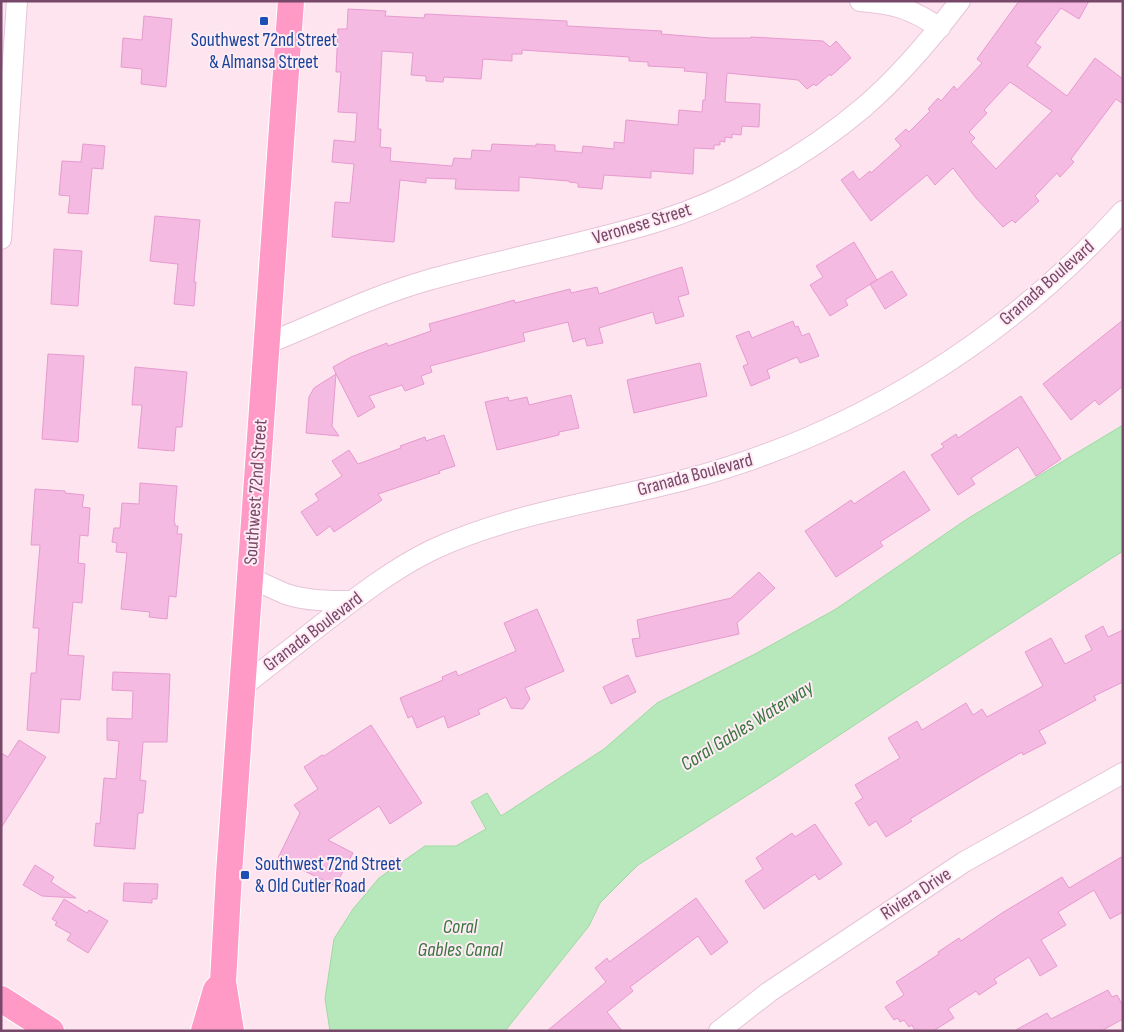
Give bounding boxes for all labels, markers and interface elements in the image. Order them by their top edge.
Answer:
marker: Southwest 72nd Street & Almansa Street [258,15,270,27]
place label: Southwest 72nd Street & Almansa Street [191,29,337,74]
street label: Veronese Street [590,198,694,250]
street label: Granada Boulevard [995,235,1099,331]
street label: Southwest 72nd Street [239,418,273,566]
street label: Granada Boulevard [635,449,755,501]
street label: Granada Boulevard [259,587,367,677]
water label: Coral Gables Waterway [676,675,819,776]
place label: Southwest 72nd Street & Old Cutler Road [255,853,402,898]
street label: Riviera Drive [876,863,956,925]
marker: Southwest 72nd Street & Old Cutler Road [239,869,251,881]
water label: Coral Gables Canal [417,915,504,962]

